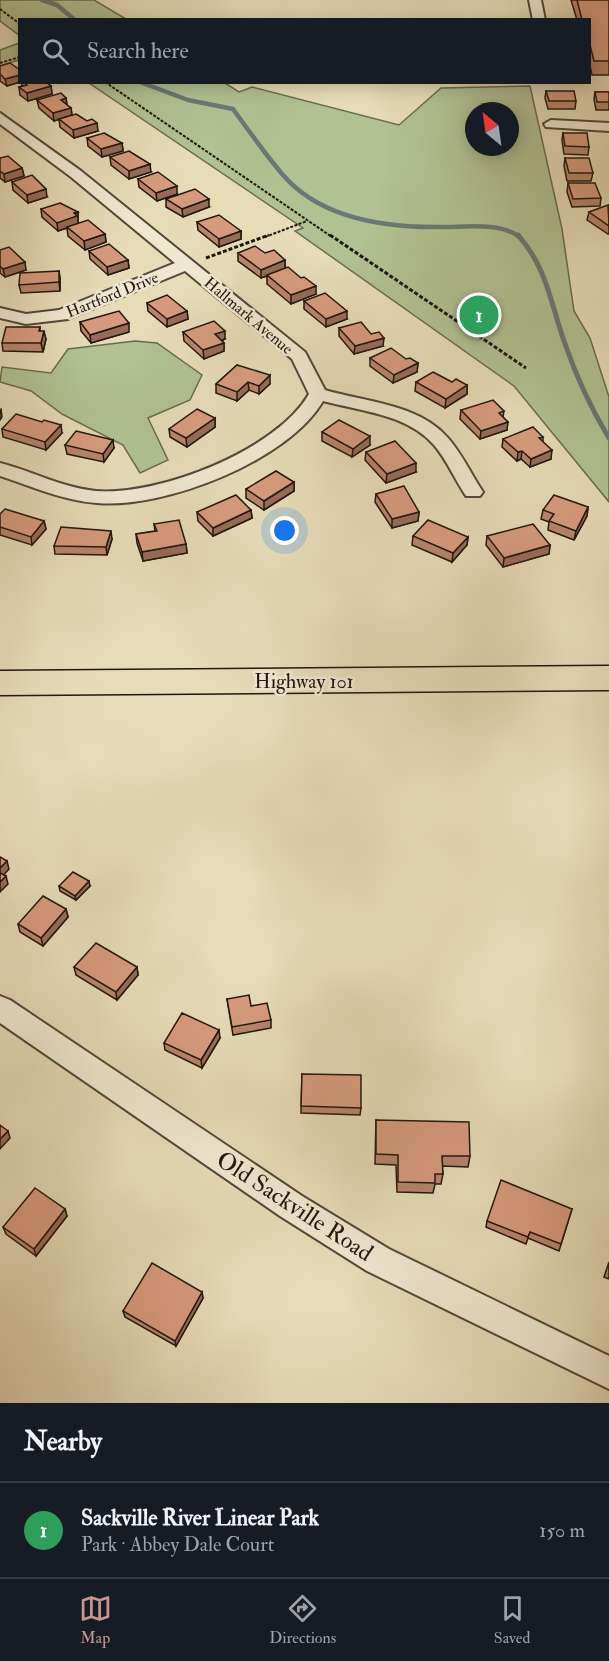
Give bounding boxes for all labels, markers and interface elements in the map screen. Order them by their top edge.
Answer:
search box [18,18,591,84]
icon: search [39,35,72,68]
text: Search here [87,37,189,65]
north arrow [465,102,519,156]
street label: Hartford Drive [63,267,162,322]
street label: Hallmark Avenue [200,273,297,359]
pin: 1 [460,292,498,338]
your location [270,516,299,545]
street label: Highway 101 [254,669,354,694]
street label: Old Sackville Road [210,1144,379,1269]
text: Nearby [24,1426,102,1458]
text: Sackville River Linear Park [81,1504,319,1532]
text: 1 [40,1518,47,1543]
text: 150 m [539,1518,585,1543]
text: Park · Abbey Dale Court [81,1532,274,1557]
tab: Map [79,1592,112,1648]
tab: Directions [269,1592,336,1648]
tab: Saved [494,1592,530,1648]

